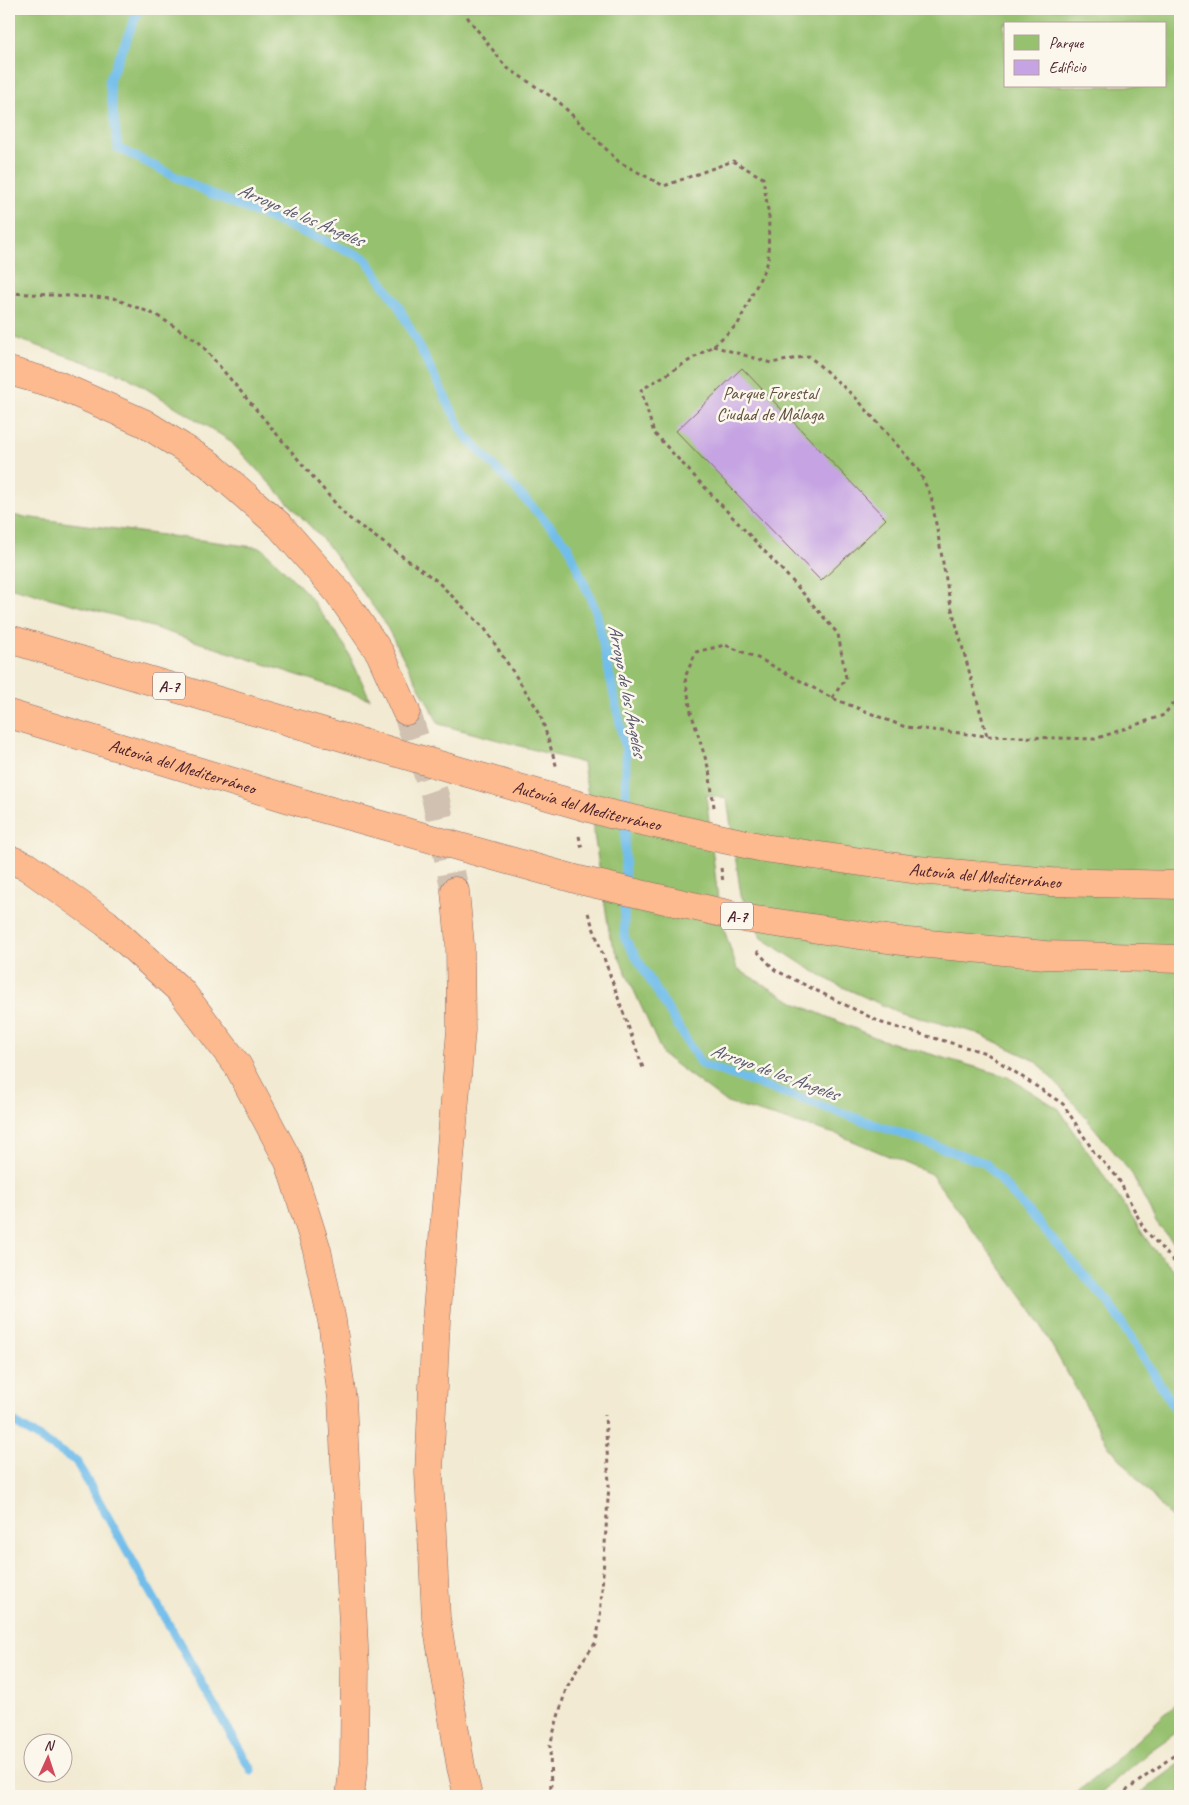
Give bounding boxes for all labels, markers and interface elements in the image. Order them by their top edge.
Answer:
legend [1004,22,1166,88]
text: Parque [1049,34,1085,53]
text: Edificio [1049,58,1087,77]
water label: Arroyo de los Ángeles [234,178,370,253]
park label: Parque Forestal Ciudad de Málaga [716,382,825,425]
water label: Arroyo de los Ángeles [602,622,652,762]
road number: A-7 [153,672,185,699]
street label: Autovía del Mediterráneo [106,734,260,800]
street label: Autovía del Mediterráneo [510,776,664,836]
street label: Autovía del Mediterráneo [908,858,1063,893]
road number: A-7 [721,902,753,929]
water label: Arroyo de los Ángeles [708,1038,845,1107]
north arrow [22,1732,72,1782]
text: N [44,1737,56,1754]

